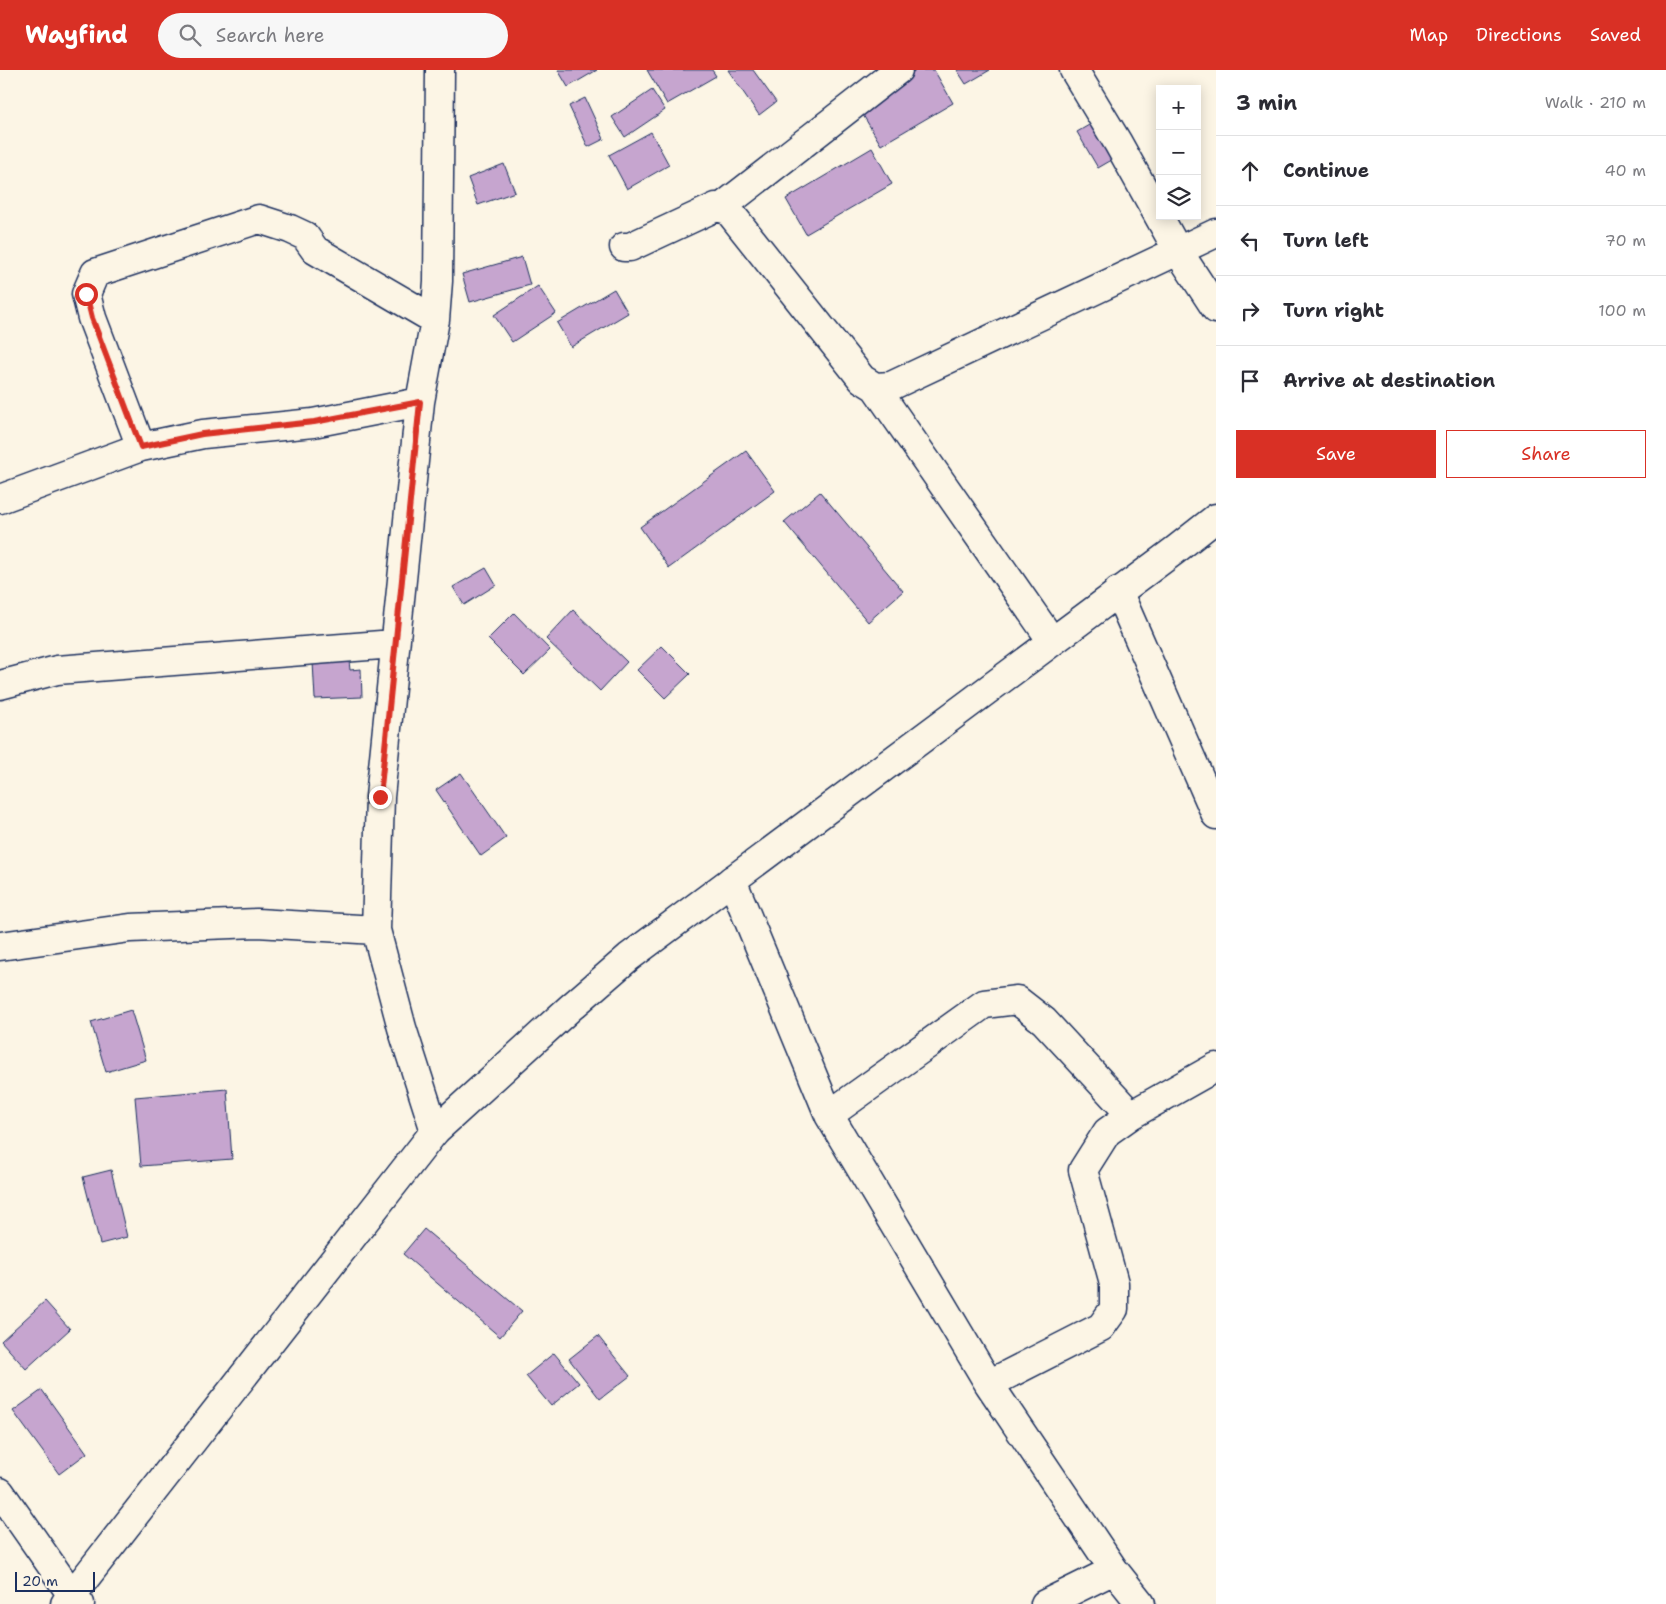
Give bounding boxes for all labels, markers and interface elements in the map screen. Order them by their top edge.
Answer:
search box [158,13,508,58]
text: Wayfind [25,19,128,51]
icon: search [176,21,204,49]
text: Search here [216,23,324,48]
text: Map [1410,23,1448,47]
text: Directions [1476,23,1562,47]
text: Saved [1590,23,1641,47]
map controls [1156,85,1201,220]
button: + [1156,85,1201,130]
text: 3 min [1236,89,1297,117]
text: Walk · 210 m [1545,92,1646,113]
button: − [1156,130,1201,175]
icon: ahead [1236,157,1264,185]
text: Continue [1283,158,1369,183]
text: 40 m [1604,160,1646,181]
button: layers [1156,175,1201,220]
icon: left [1236,227,1264,255]
text: Turn left [1283,228,1369,253]
text: 70 m [1605,230,1646,251]
route start [75,283,98,306]
icon: right [1236,297,1264,325]
text: Turn right [1283,298,1384,323]
text: 100 m [1598,300,1646,321]
icon: arrive [1236,367,1264,395]
text: Arrive at destination [1283,368,1495,393]
button: Save [1236,430,1436,478]
button: Share [1446,430,1646,478]
route end [369,786,392,809]
scale bar [15,1569,95,1592]
text: 20 m [22,1572,58,1590]

